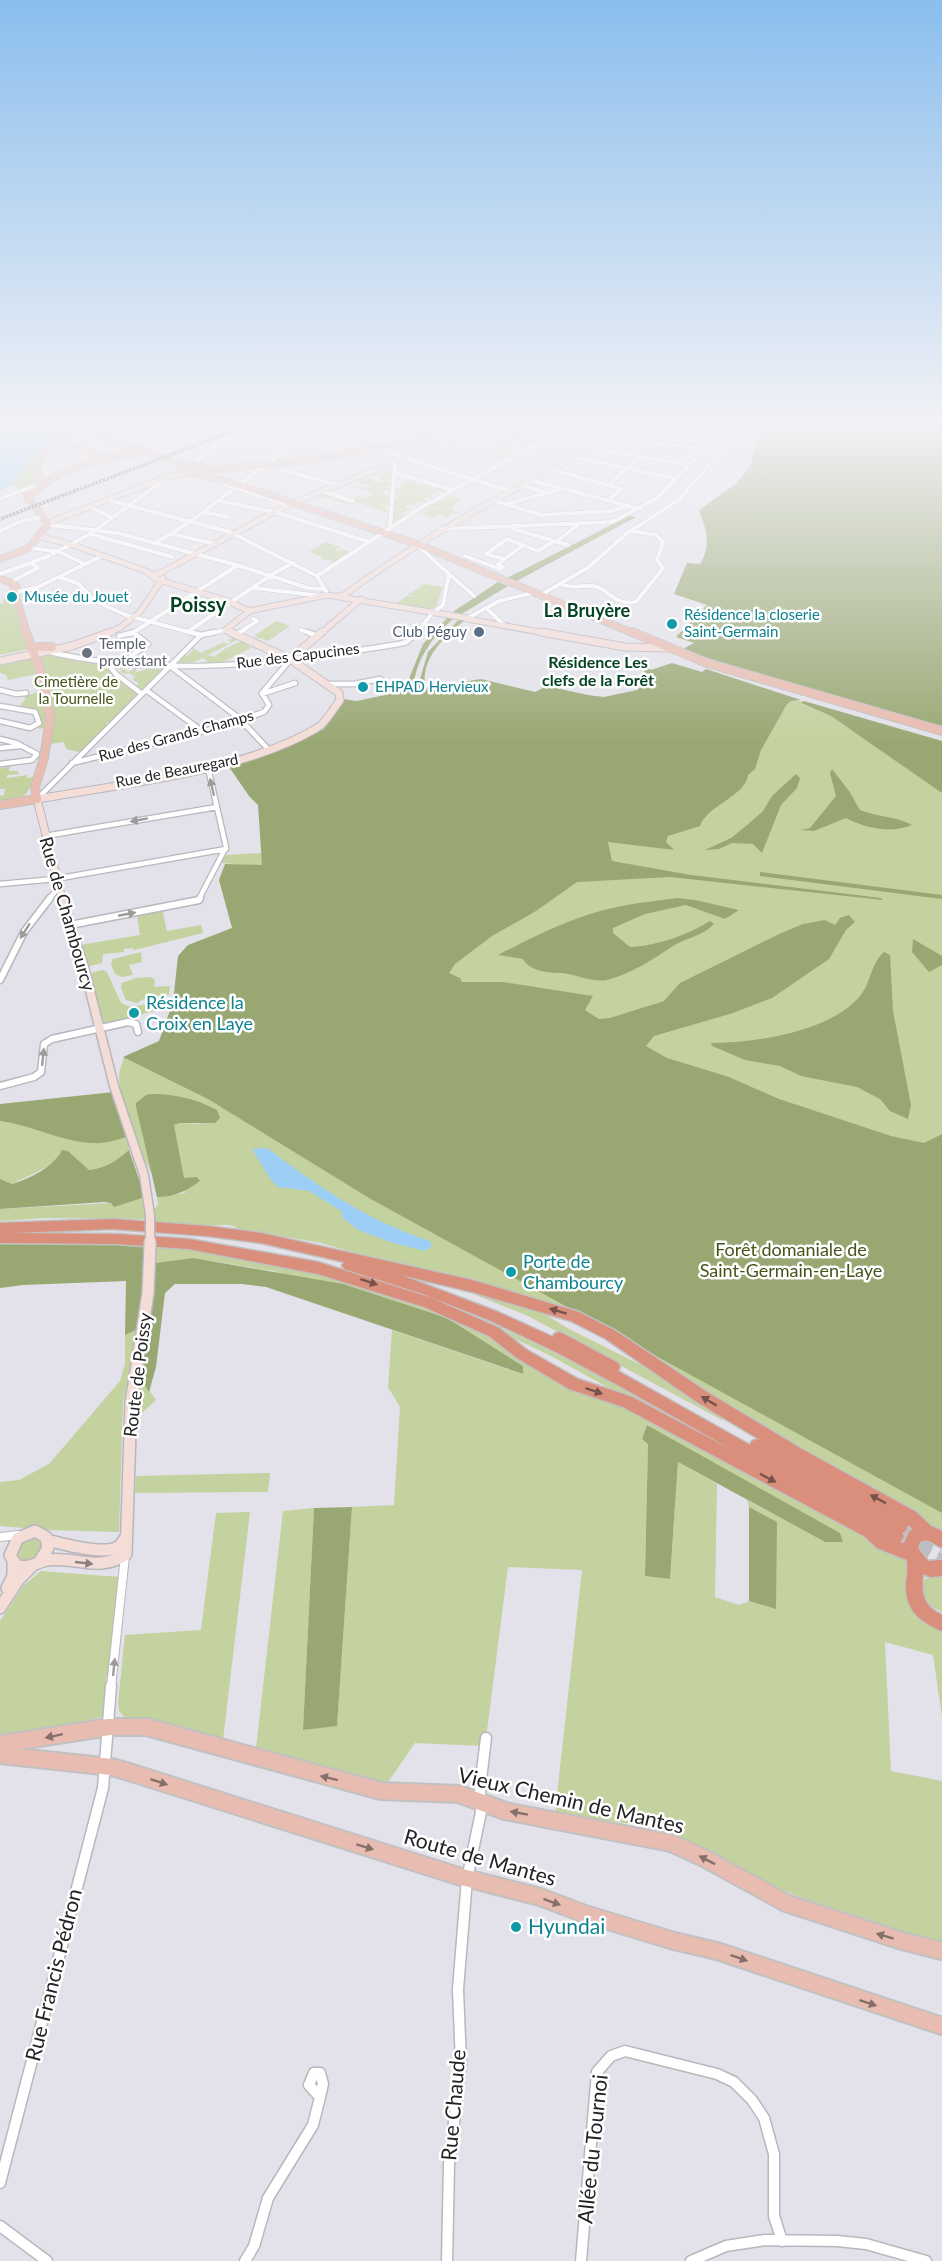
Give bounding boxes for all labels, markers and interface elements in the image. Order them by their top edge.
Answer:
place label: Musée du Jouet [24,587,129,605]
marker: Musée du Jouet [5,590,19,604]
district label: Poissy [170,592,227,616]
district label: La Bruyère [544,599,631,621]
place label: Résidence la closerie Saint-Germain [684,605,820,640]
marker: Résidence la closerie Saint-Germain [665,617,679,631]
place label: Club Péguy [392,622,467,640]
marker: Club Péguy [472,625,486,639]
place label: Temple protestant [99,634,168,669]
street label: Rue des Capucines [235,639,360,671]
marker: Temple protestant [80,646,94,660]
district label: Résidence Les clefs de la Forêt [542,652,654,689]
park label: Cimetière de la Tournelle [34,672,118,707]
place label: EHPAD Hervieux [375,677,489,695]
marker: EHPAD Hervieux [356,680,370,694]
street label: Rue des Grands Champs [96,706,255,764]
street label: Rue de Beauregard [114,749,240,791]
one-way arrow [207,777,217,796]
one-way arrow [129,816,148,825]
street label: Rue de Chambourcy [35,834,101,994]
one-way arrow [118,909,137,918]
one-way arrow [20,923,31,939]
place label: Résidence la Croix en Laye [146,991,253,1034]
marker: Résidence la Croix en Laye [127,1006,141,1020]
one-way arrow [38,1048,48,1067]
park label: Forêt domaniale de Saint-Germain-en-Laye [700,1238,882,1281]
place label: Porte de Chambourcy [523,1250,624,1293]
marker: Porte de Chambourcy [504,1265,518,1279]
one-way arrow [360,1278,378,1288]
one-way arrow [549,1306,567,1315]
street label: Route de Poissy [118,1311,156,1438]
one-way arrow [585,1387,603,1396]
one-way arrow [701,1396,717,1407]
one-way arrow [760,1473,777,1483]
one-way arrow [869,1494,886,1504]
one-way arrow [75,1558,94,1568]
one-way arrow [109,1657,119,1676]
one-way arrow [45,1731,64,1741]
street label: Vieux Chemin de Mantes [456,1761,687,1838]
one-way arrow [319,1772,338,1782]
one-way arrow [150,1778,168,1788]
one-way arrow [509,1808,528,1817]
street label: Route de Mantes [401,1823,559,1890]
one-way arrow [356,1843,374,1852]
one-way arrow [698,1855,716,1865]
street label: Rue Francis Pédron [19,1886,86,2063]
one-way arrow [544,1897,562,1907]
place label: Hyundai [528,1913,605,1938]
marker: Hyundai [509,1920,523,1934]
one-way arrow [876,1931,894,1941]
one-way arrow [730,1954,748,1964]
one-way arrow [859,1999,877,2008]
street label: Rue Chaude [435,2048,470,2162]
street label: Allée du Tournoi [571,2073,612,2225]

